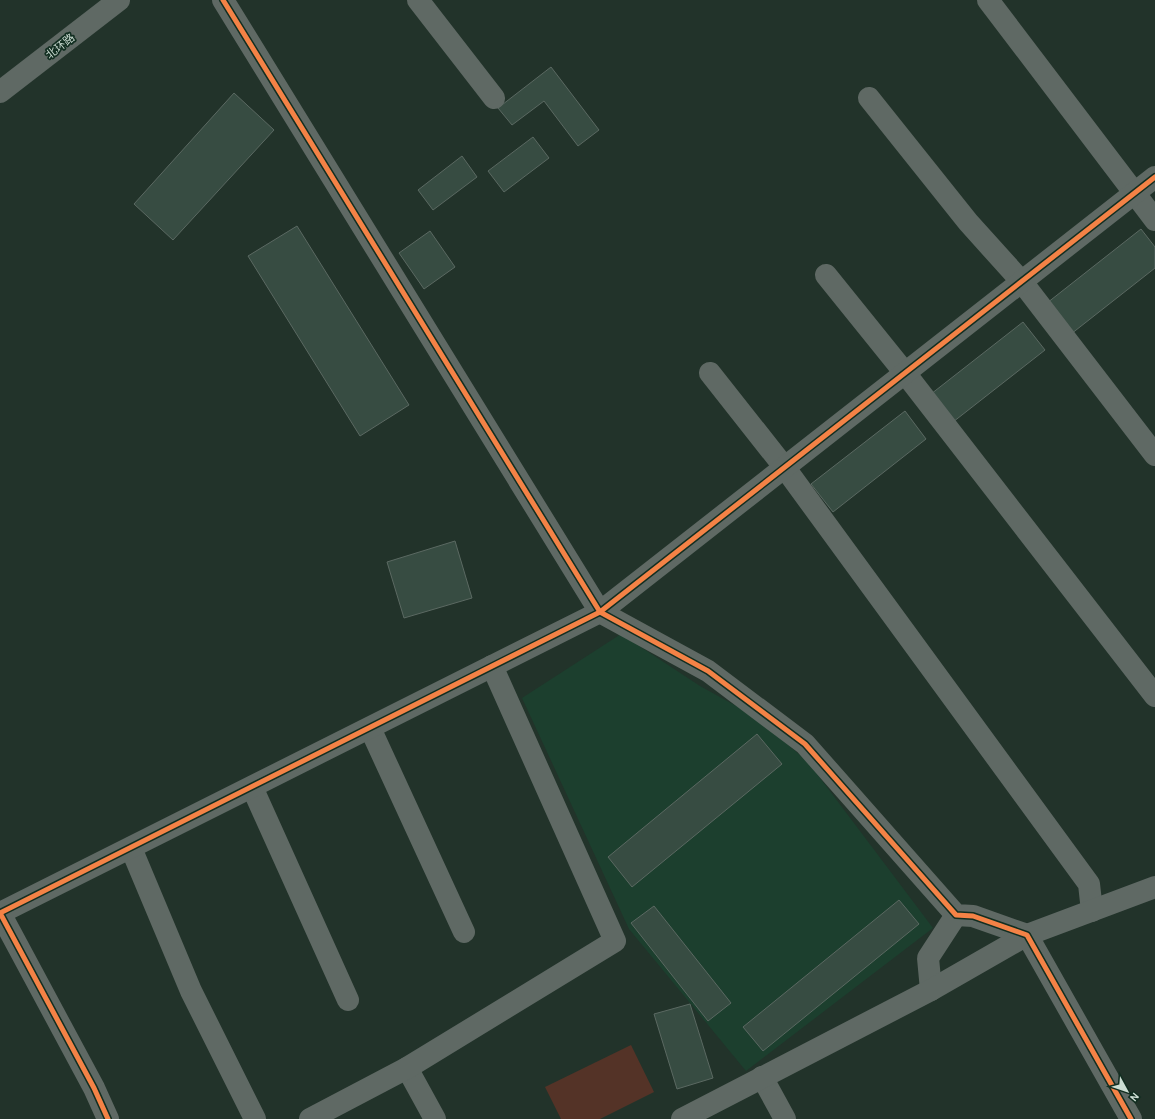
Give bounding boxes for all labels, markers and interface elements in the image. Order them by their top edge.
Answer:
street label: 北环路 [43,31,77,62]
north arrow [1107,1071,1147,1111]
text: N [1127,1090,1142,1104]

